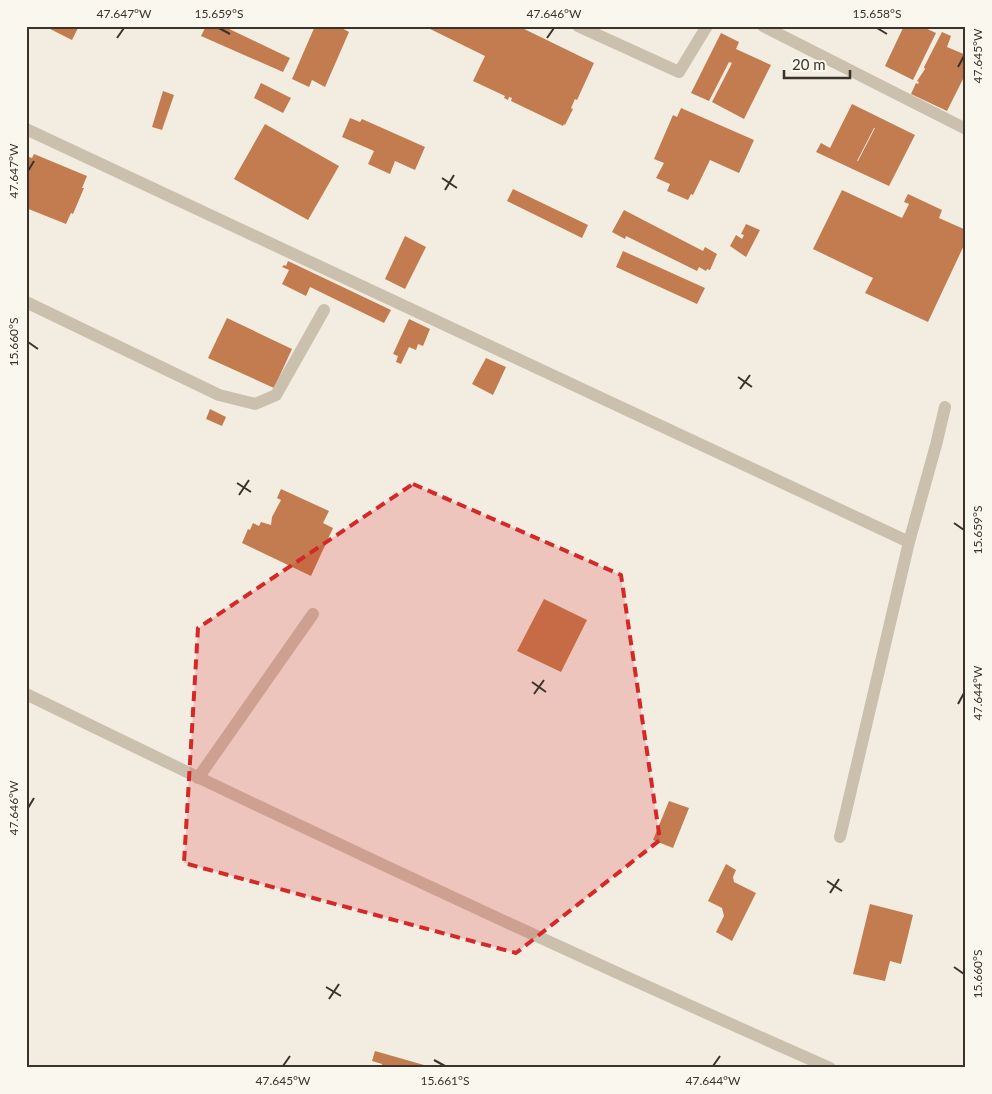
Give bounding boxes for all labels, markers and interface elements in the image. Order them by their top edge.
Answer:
text: 47.647°W [96,6,152,21]
text: 15.659°S [194,6,244,21]
text: 47.646°W [526,6,582,21]
text: 15.658°S [852,6,902,21]
text: 47.645°W [970,28,985,84]
scale bar [784,48,851,80]
text: 20 m [792,55,826,73]
text: 47.647°W [6,143,21,199]
text: 15.660°S [6,317,21,367]
text: 15.659°S [970,505,985,555]
text: 47.644°W [970,665,985,721]
text: 47.646°W [6,780,21,836]
text: 15.660°S [970,949,985,999]
text: 47.645°W [255,1073,311,1088]
text: 15.661°S [420,1073,470,1088]
text: 47.644°W [685,1073,741,1088]

